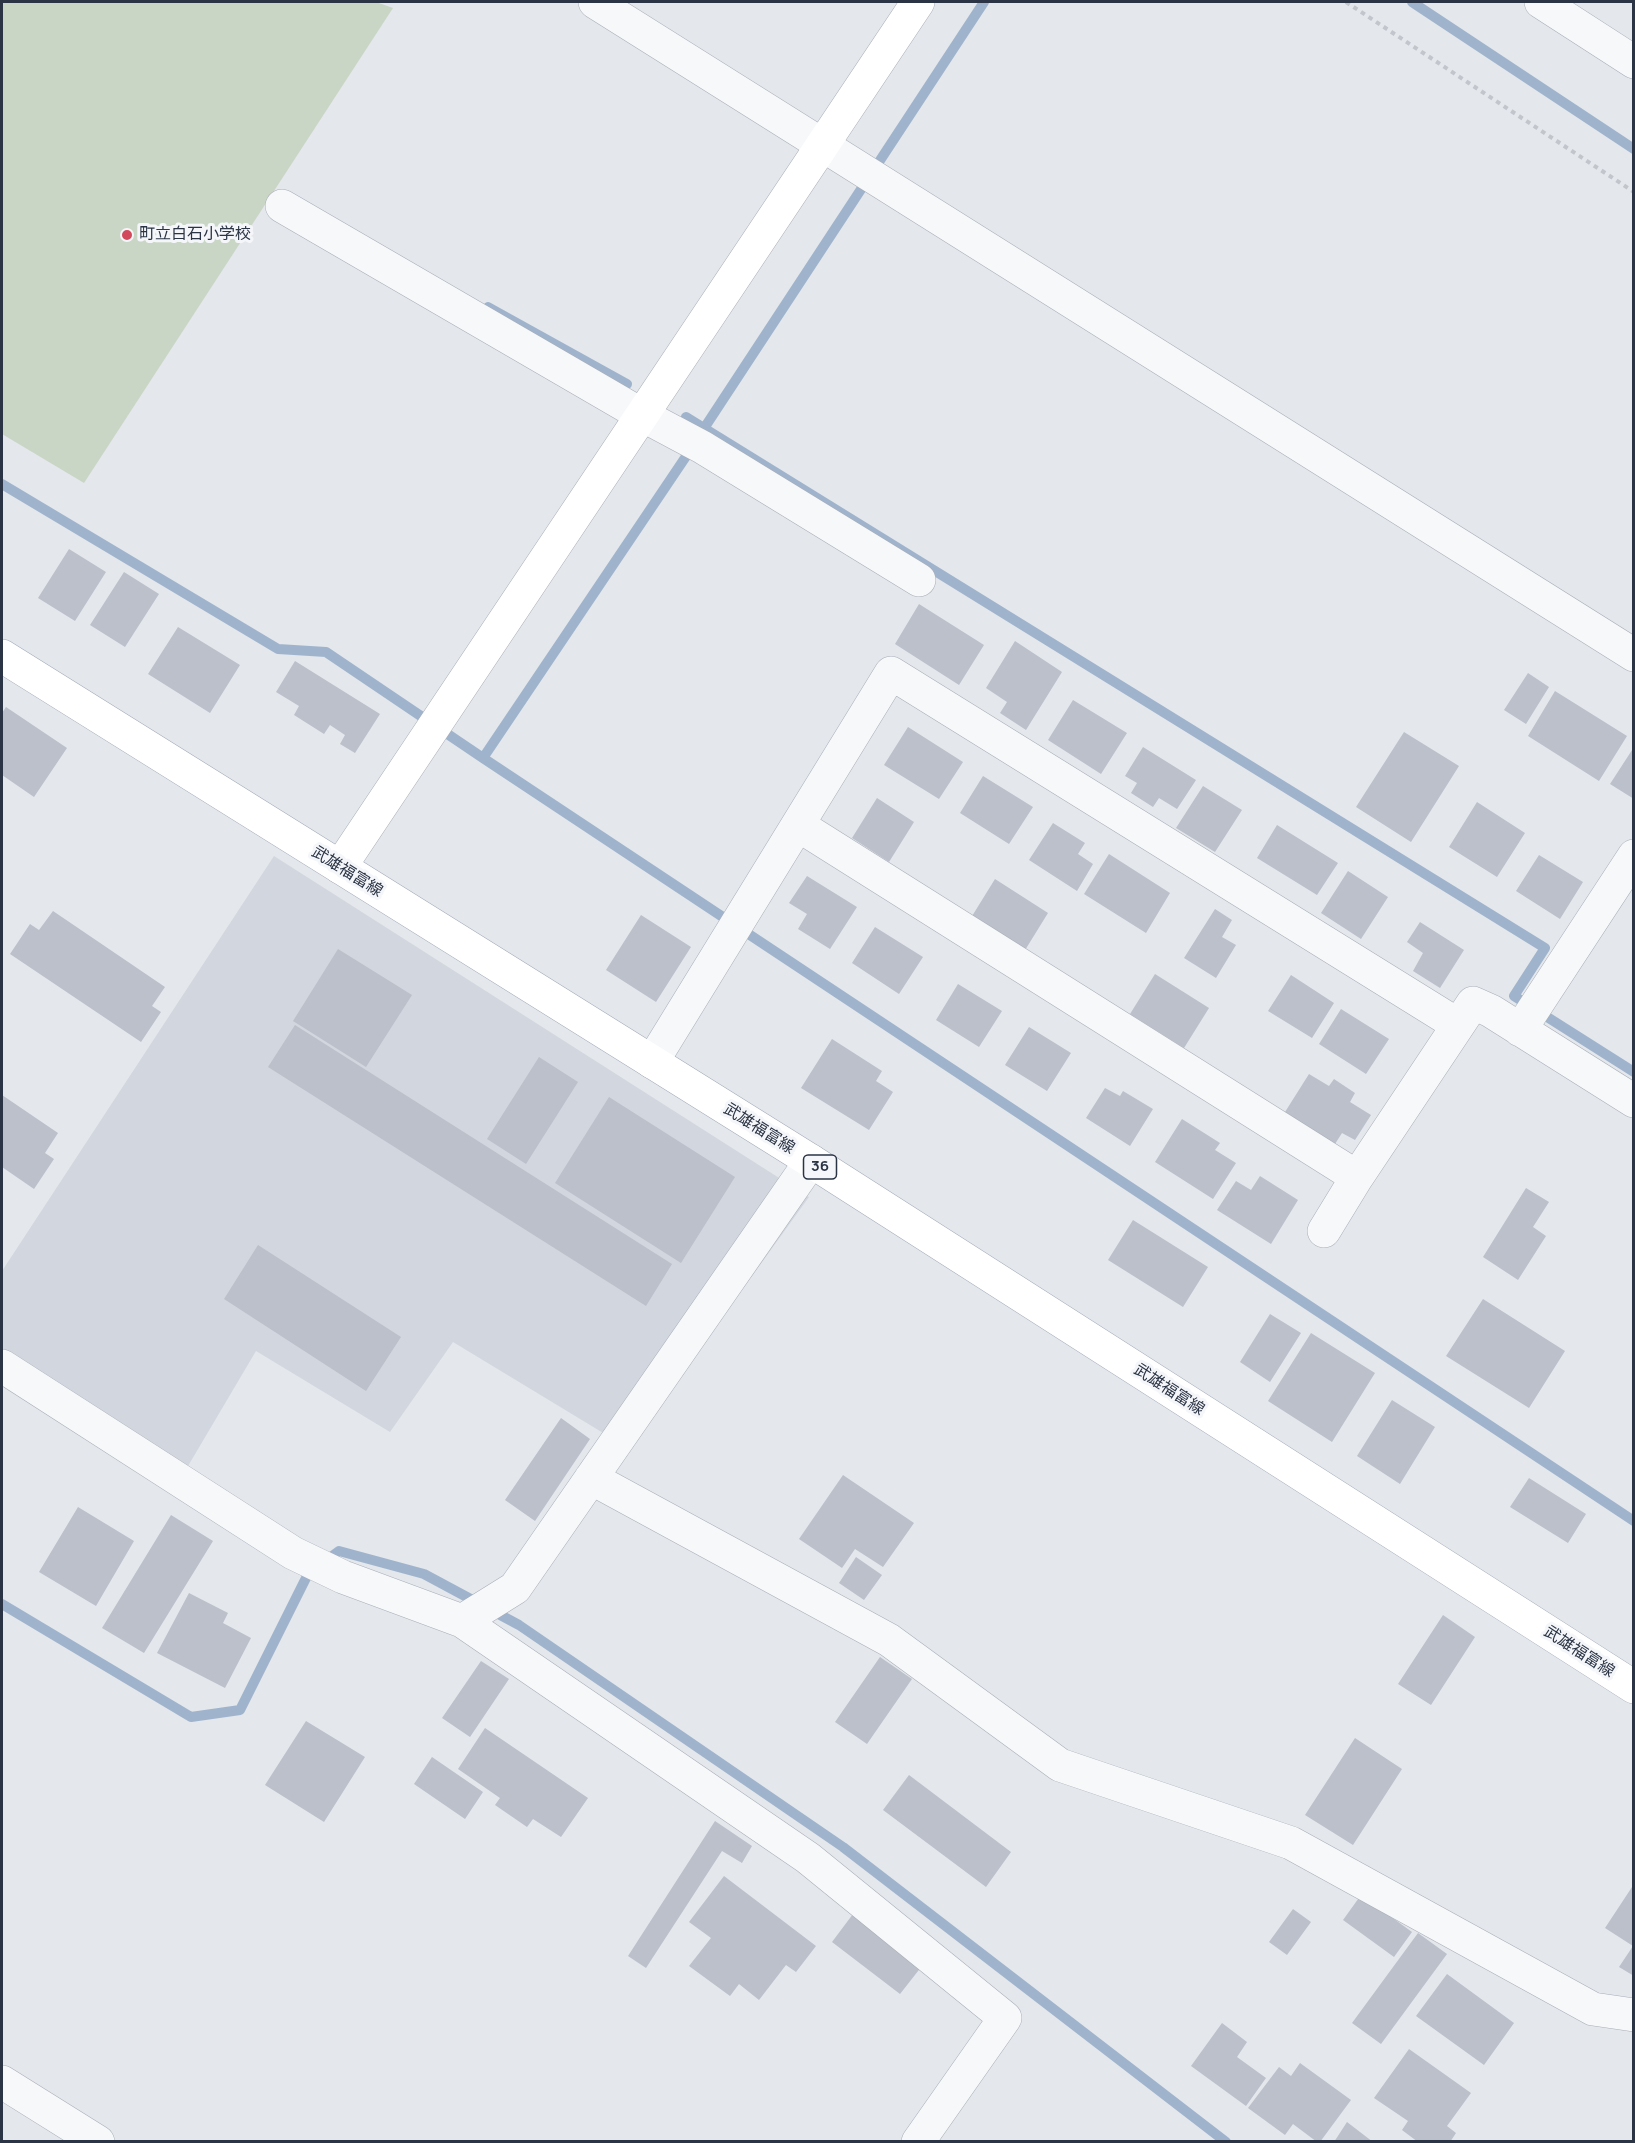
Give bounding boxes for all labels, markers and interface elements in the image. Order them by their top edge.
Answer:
place label: 町立白石小学校 [139,225,251,245]
marker: 町立白石小学校 [120,228,134,242]
street label: 武雄福富線 [308,843,386,901]
street label: 武雄福富線 [720,1100,798,1158]
road number: 36 [804,1155,836,1179]
street label: 武雄福富線 [1130,1360,1208,1420]
street label: 武雄福富線 [1540,1622,1618,1682]

